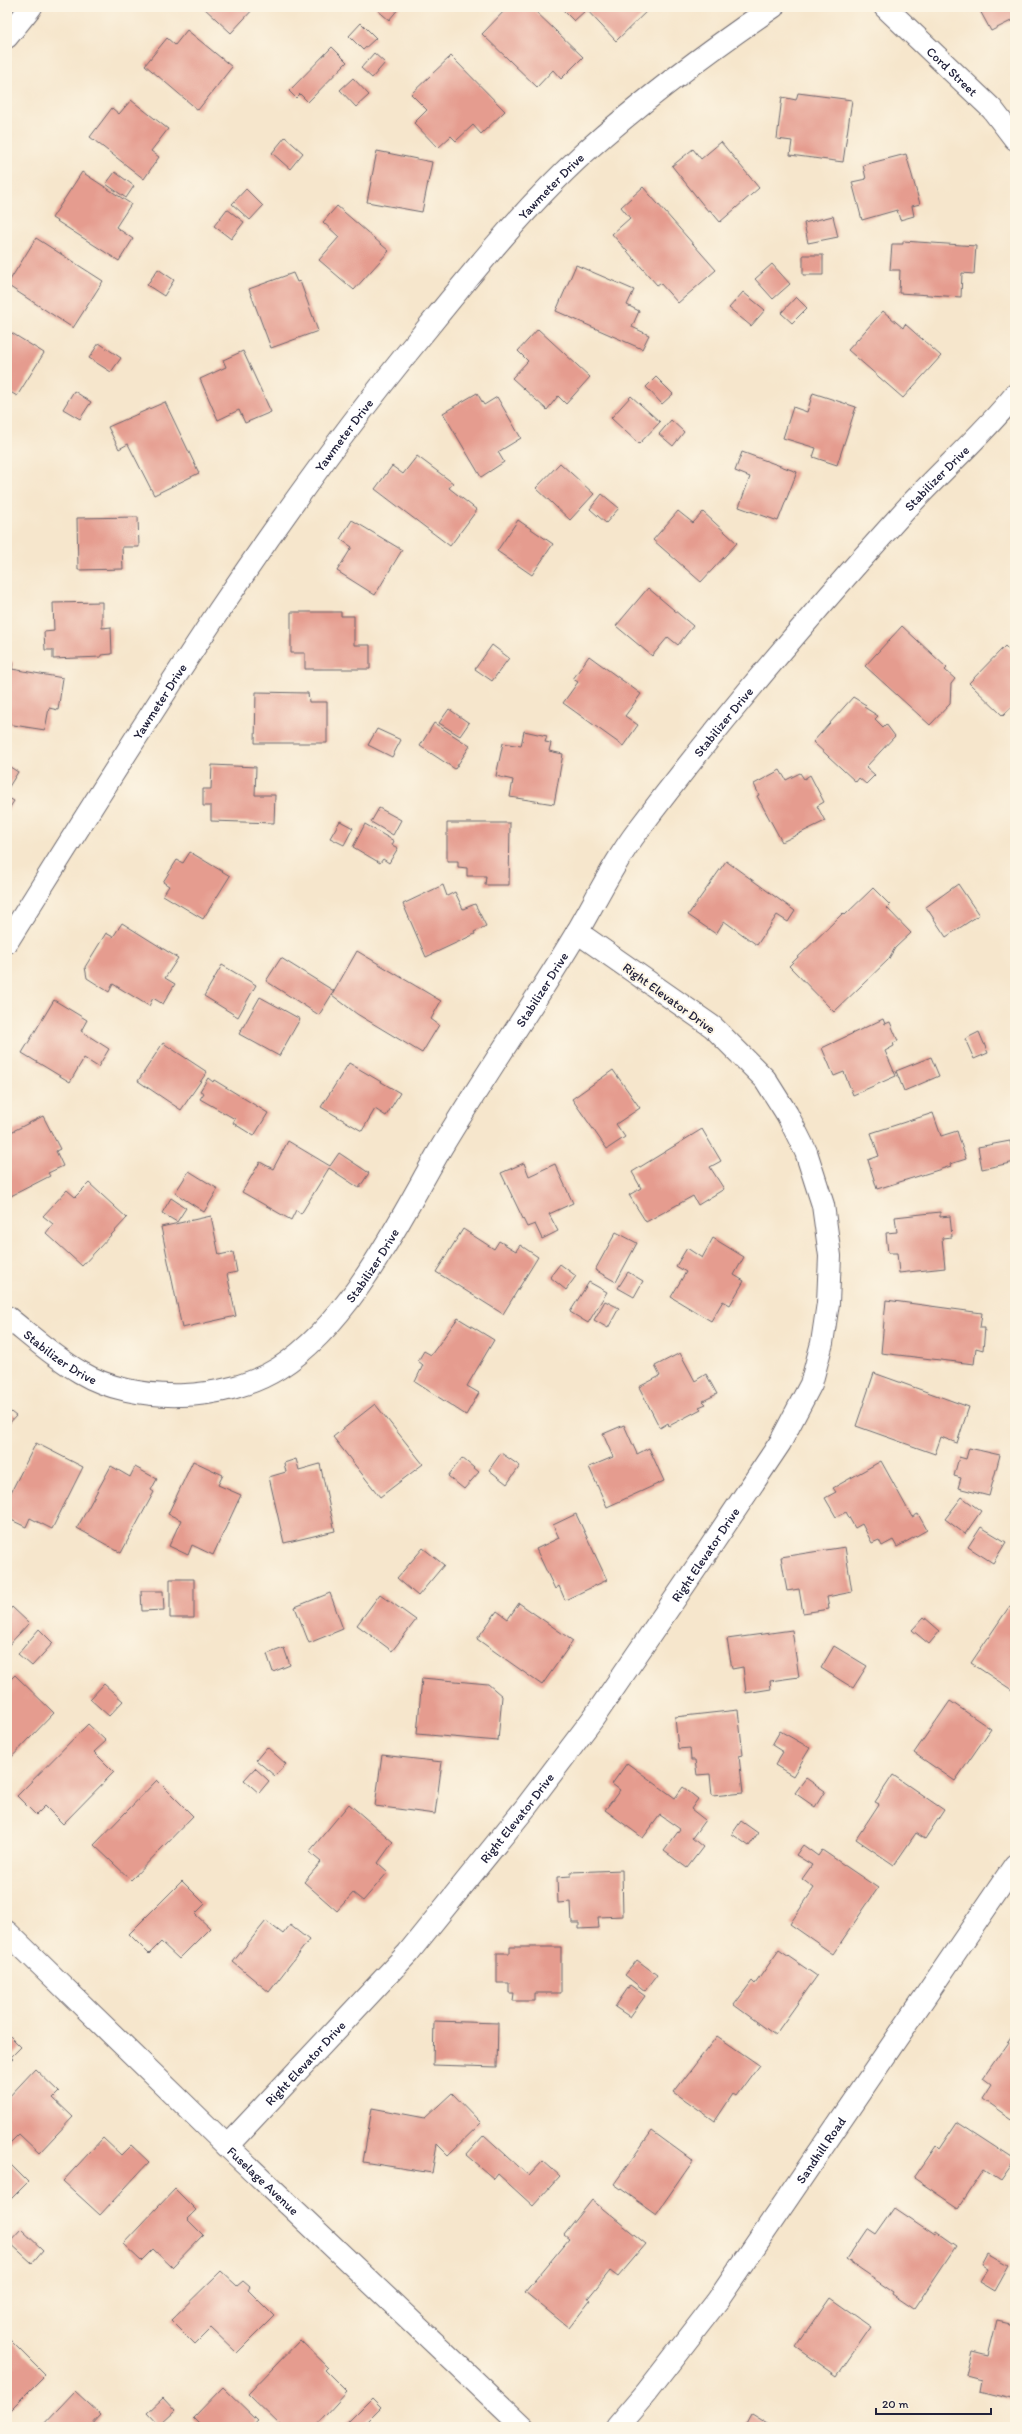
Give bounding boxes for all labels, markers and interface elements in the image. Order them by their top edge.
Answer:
street label: Cord Street [924,43,981,99]
street label: Yawmeter Drive [515,150,587,222]
street label: Yawmeter Drive [312,395,376,474]
street label: Stabilizer Drive [901,442,972,514]
street label: Yawmeter Drive [129,661,189,742]
street label: Stabilizer Drive [690,684,756,760]
street label: Stabilizer Drive [512,949,571,1029]
street label: Right Elevator Drive [620,959,718,1037]
street label: Stabilizer Drive [342,1225,402,1305]
street label: Stabilizer Drive [21,1326,99,1387]
street label: Right Elevator Drive [668,1504,742,1604]
street label: Right Elevator Drive [476,1770,557,1866]
street label: Right Elevator Drive [262,2017,348,2108]
street label: Sandhill Road [792,2114,848,2186]
street label: Fuselage Avenue [225,2143,302,2218]
scale bar [876,2390,991,2416]
text: 20 m [882,2397,909,2411]

